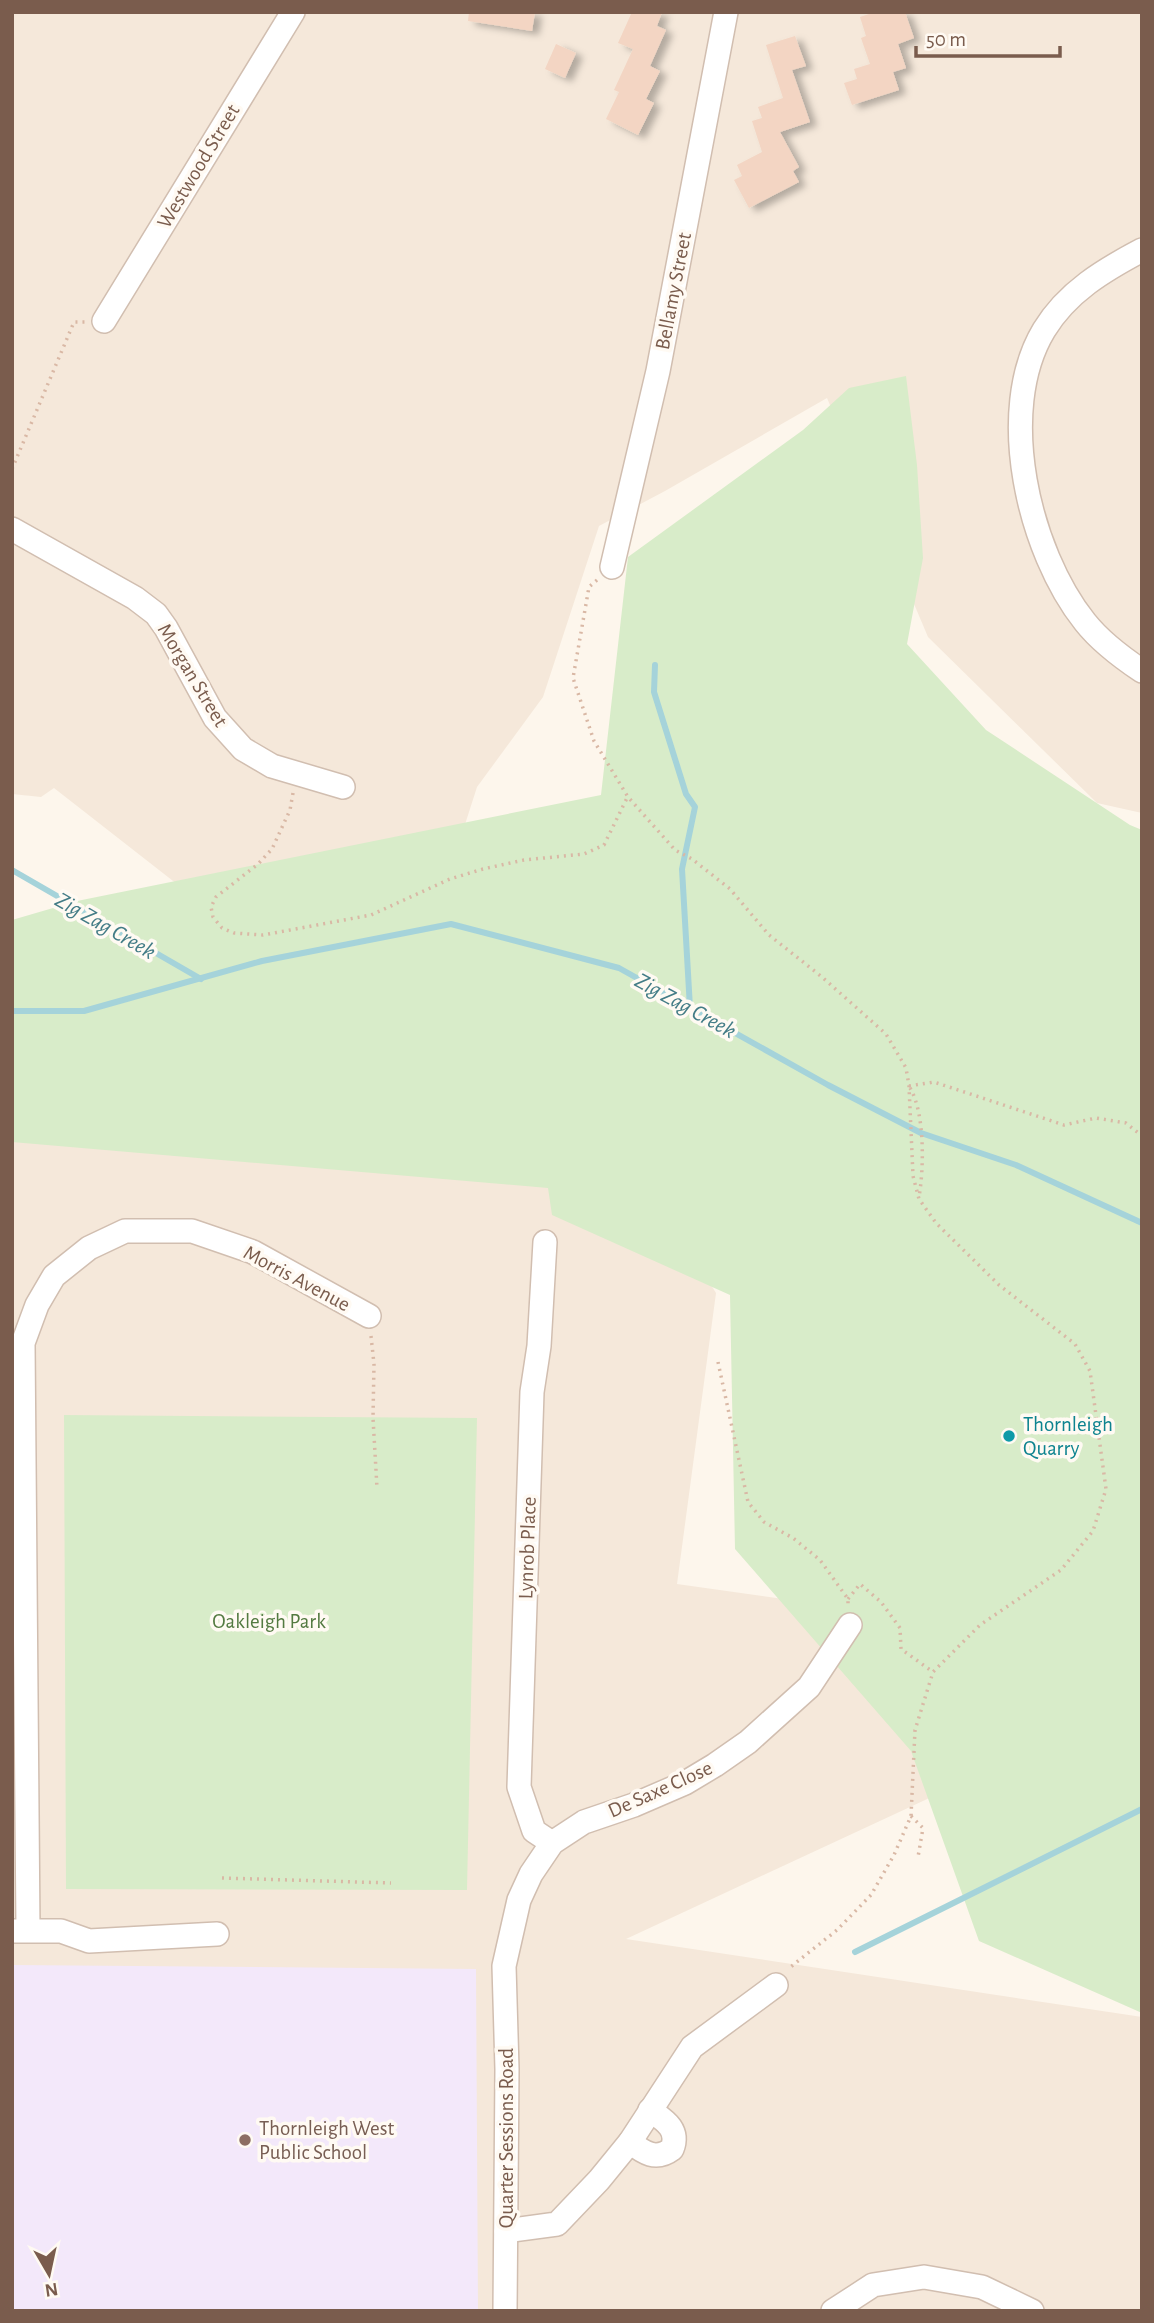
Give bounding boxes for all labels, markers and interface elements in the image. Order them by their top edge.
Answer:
scale bar [916,14,1060,58]
text: 50 m [926,29,966,50]
street label: Westwood Street [153,100,244,232]
street label: Bellamy Street [652,230,695,351]
street label: Morgan Street [154,620,232,731]
water label: Zig Zag Creek [51,889,159,964]
water label: Zig Zag Creek [631,969,740,1044]
street label: Morris Avenue [240,1242,354,1315]
place label: Thornleigh Quarry [1023,1414,1113,1459]
marker: Thornleigh Quarry [1001,1428,1017,1444]
street label: Lynrob Place [515,1496,540,1600]
park label: Oakleigh Park [212,1611,326,1632]
street label: De Saxe Close [605,1757,716,1822]
street label: Quarter Sessions Road [496,2048,517,2228]
place label: Thornleigh West Public School [259,2118,395,2163]
marker: Thornleigh West Public School [237,2132,253,2148]
north arrow [14,2239,84,2309]
text: N [43,2279,59,2300]

